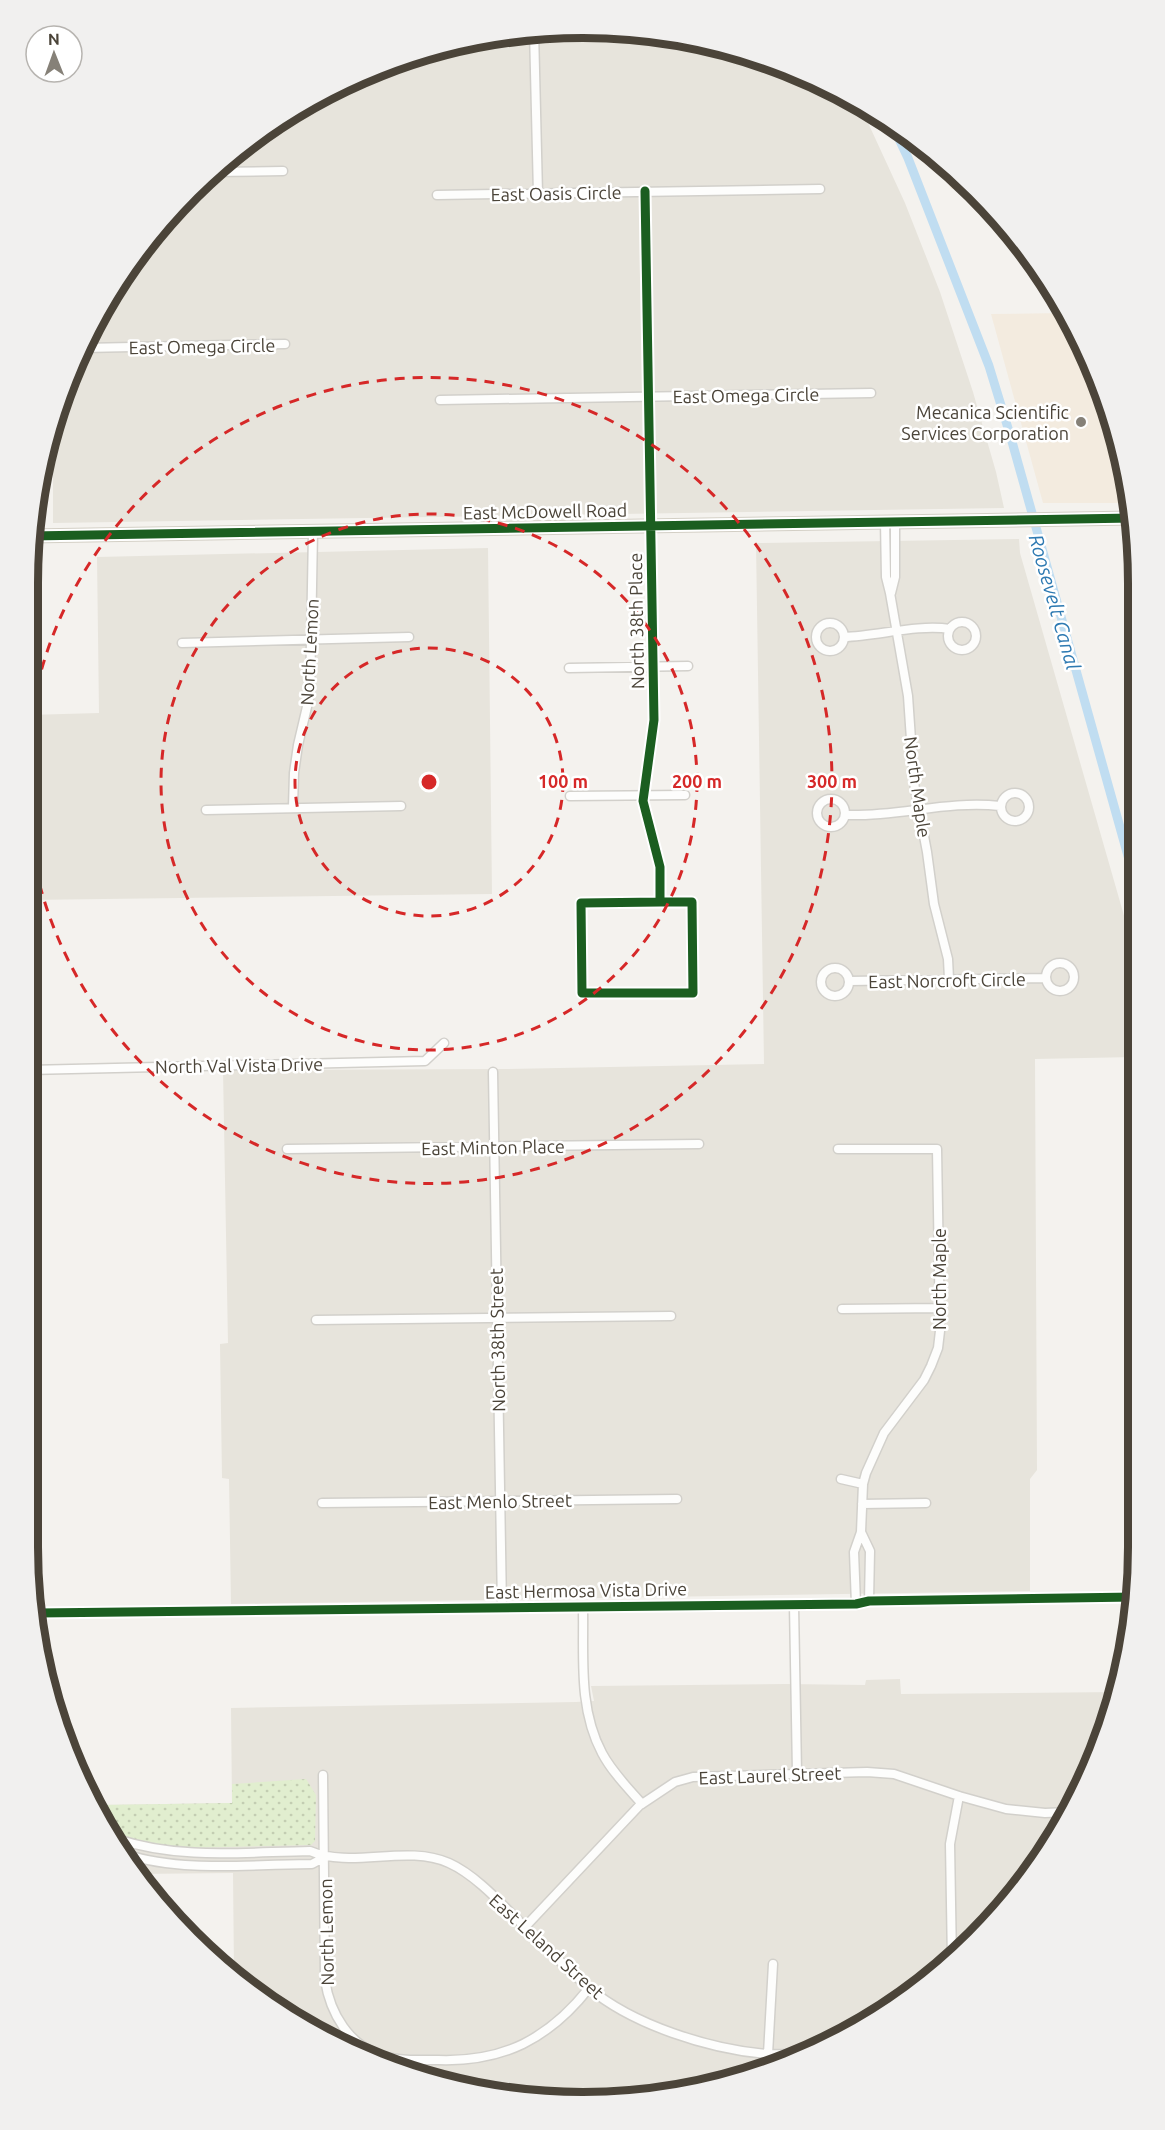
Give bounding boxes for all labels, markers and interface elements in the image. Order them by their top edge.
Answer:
north arrow [24,24,84,84]
text: N [48,30,60,48]
street label: East Oasis Circle [490,182,622,204]
street label: East Omega Circle [128,335,276,357]
street label: East Omega Circle [672,384,820,406]
place label: Mecanica Scientific Services Corporation [901,402,1069,443]
marker: Mecanica Scientific Services Corporation [1074,415,1088,429]
street label: East McDowell Road [463,500,627,522]
water label: Roosevelt Canal [1025,532,1085,673]
street label: North 38th Place [625,553,647,689]
street label: North Lemon [296,598,322,706]
street label: North Maple [901,735,935,839]
text: 100 m [538,771,588,791]
text: 200 m [672,771,722,791]
text: 300 m [807,771,857,791]
centre of rings [419,772,439,792]
street label: East Norcroft Circle [868,969,1026,991]
street label: North Val Vista Drive [155,1054,323,1076]
street label: East Minton Place [421,1136,565,1158]
street label: North Maple [929,1228,949,1330]
street label: North 38th Street [486,1268,508,1412]
street label: East Menlo Street [428,1490,572,1512]
street label: East Hermosa Vista Drive [485,1578,687,1602]
street label: East Laurel Street [698,1763,842,1787]
street label: North Lemon [315,1878,337,1986]
street label: East Leland Street [486,1890,608,2002]

